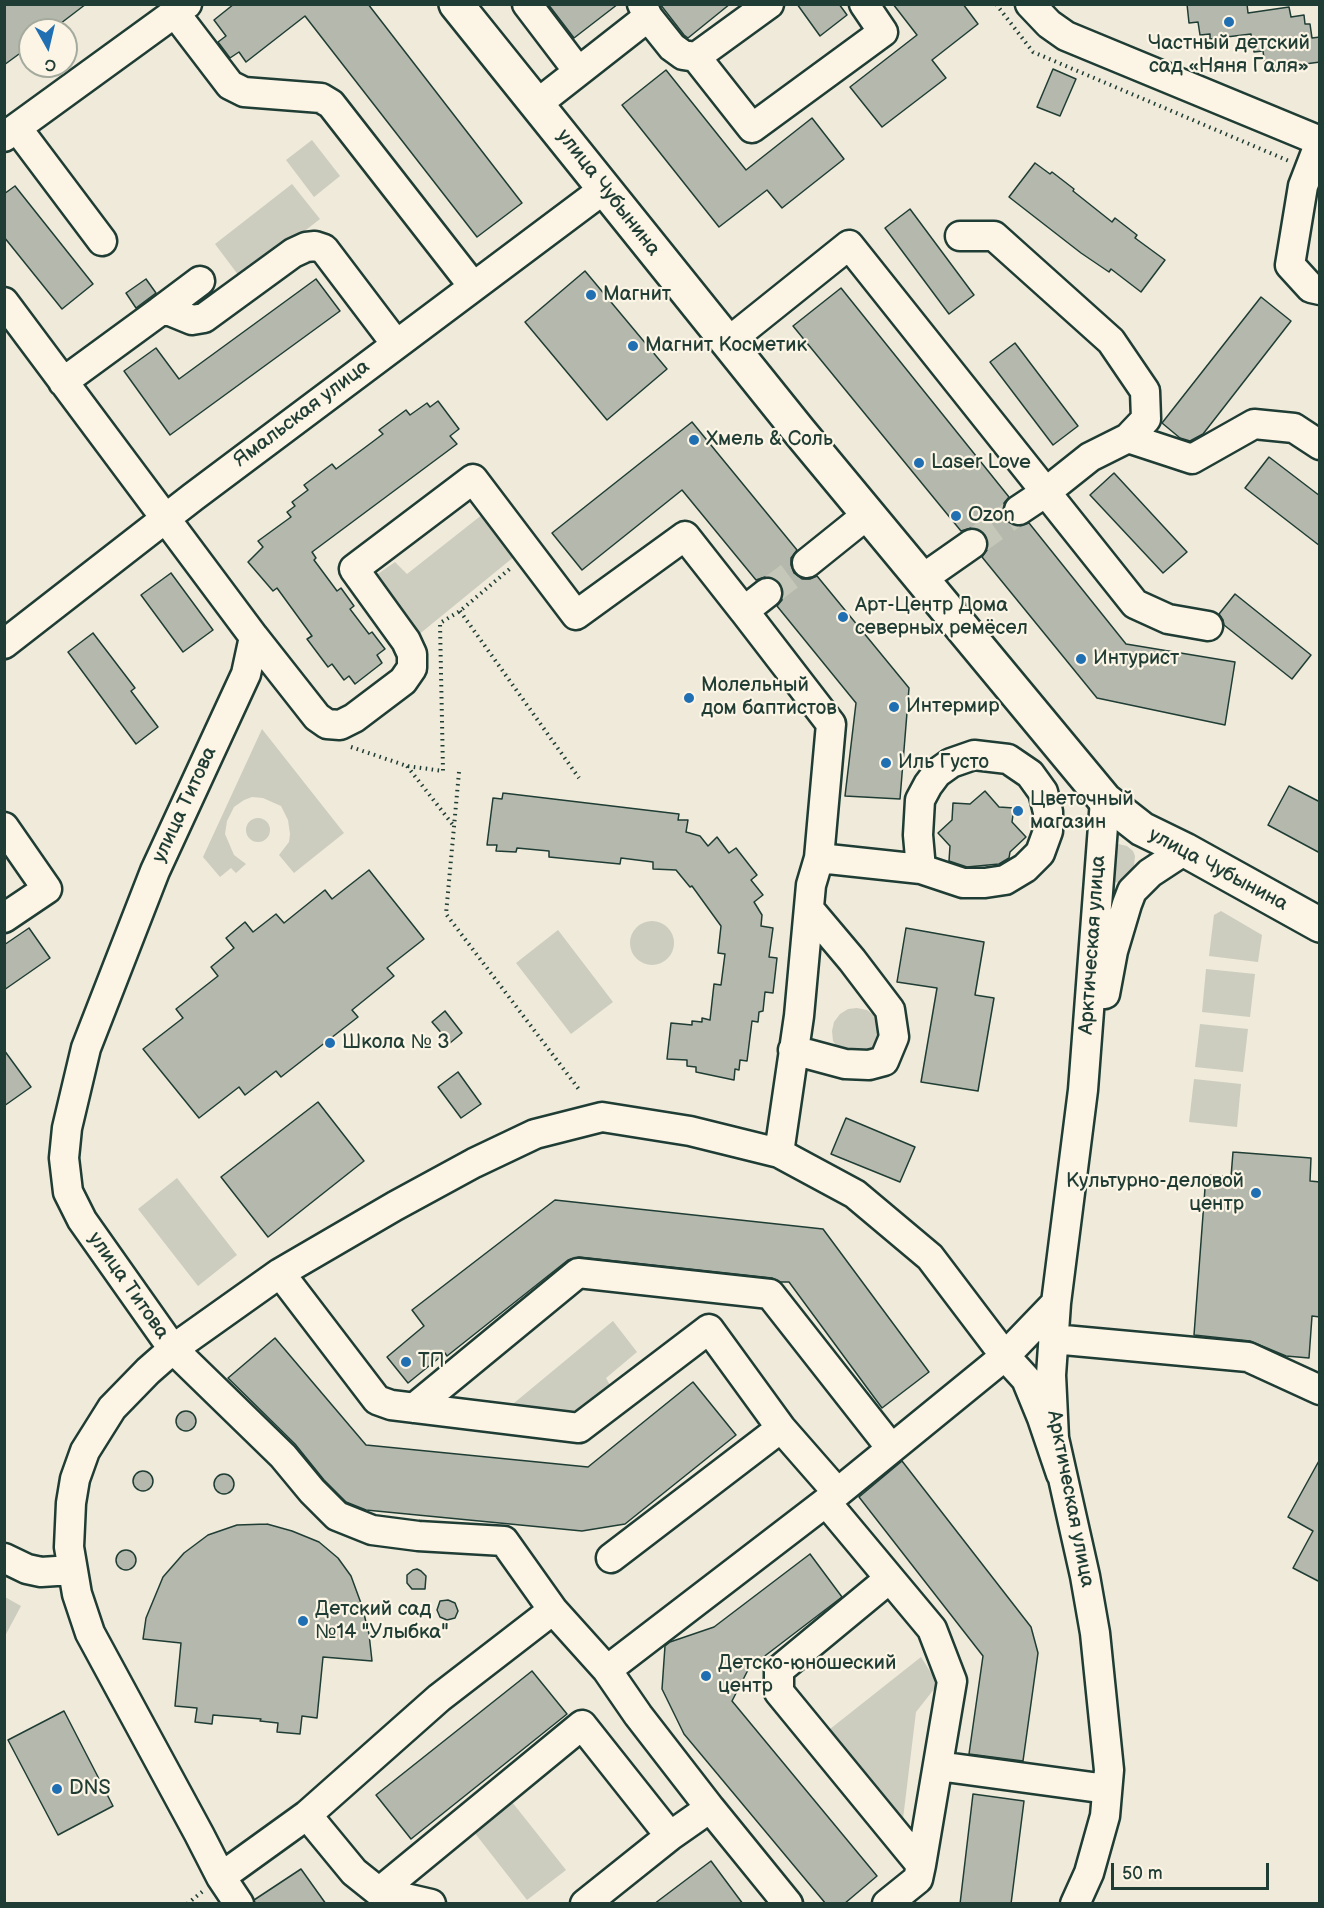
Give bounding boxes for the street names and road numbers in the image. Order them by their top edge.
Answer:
street label: улица Чубынина [551,125,665,261]
street label: Ямальская улица [229,355,375,473]
street label: улица Титова [148,743,222,867]
street label: улица Чубынина [1144,823,1292,917]
street label: Арктическая улица [1075,855,1111,1035]
street label: улица Титова [82,1228,174,1344]
street label: Арктическая улица [1041,1408,1099,1590]

